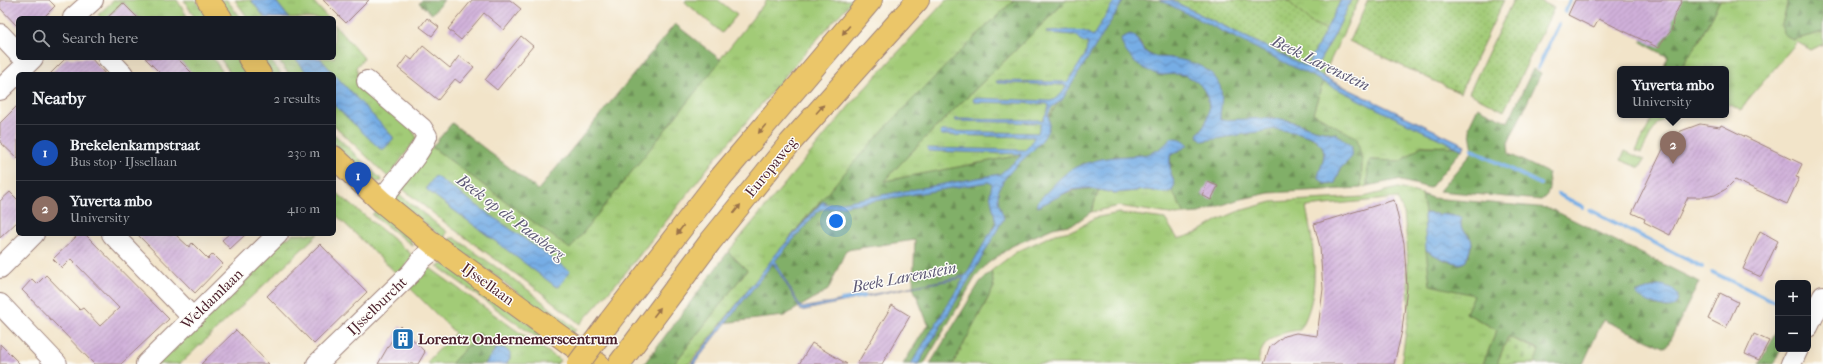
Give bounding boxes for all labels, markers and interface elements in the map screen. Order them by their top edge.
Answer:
search box [16,16,336,60]
one-way arrow [841,24,850,35]
icon: search [30,27,52,49]
text: Search here [62,29,138,47]
water label: Beek Larenstein [1268,31,1373,95]
popup [1617,66,1729,118]
text: Yuverta mbo [1632,76,1714,94]
text: Nearby [32,88,86,108]
text: 2 results [274,91,320,106]
text: University [1632,94,1692,109]
one-way arrow [815,105,824,114]
one-way arrow [757,124,766,134]
pin: 2 [1660,131,1686,164]
street label: Europaweg [741,132,801,201]
text: Brekelenkampstraat [70,136,200,154]
text: 1 [43,145,47,160]
text: 230 m [287,145,320,160]
text: Bus stop · IJssellaan [70,154,177,169]
pin: 1 [345,162,371,195]
water label: Beek op de Paasberg [452,169,570,264]
text: Yuverta mbo [70,192,152,210]
text: 2 [42,201,48,216]
text: 410 m [287,201,320,216]
one-way arrow [732,203,741,214]
text: University [70,210,130,225]
your location [826,211,846,231]
one-way arrow [676,225,684,236]
water label: Beek Larenstein [849,258,958,297]
street label: IJssellaan [458,259,518,309]
street label: Weldamlaan [176,265,247,334]
street label: IJsselburcht [343,273,411,339]
map controls [1775,280,1811,352]
button: + [1775,280,1811,316]
one-way arrow [653,306,661,317]
button: − [1775,316,1811,352]
building icon: Lorentz Ondernemerscentrum [390,326,416,352]
place label: Lorentz Ondernemerscentrum [418,330,618,348]

